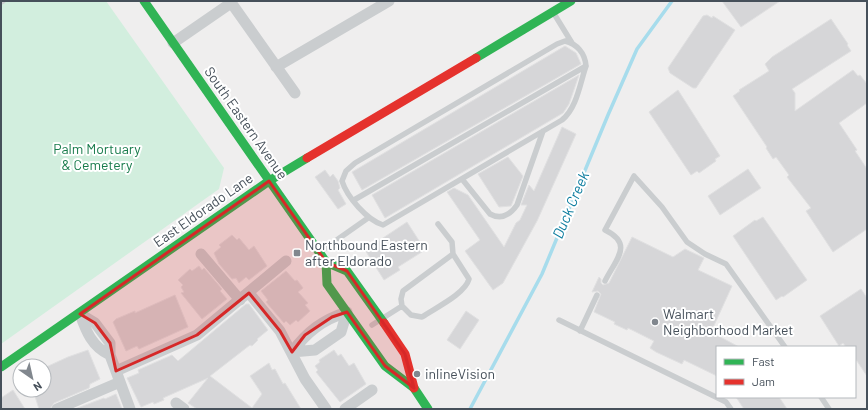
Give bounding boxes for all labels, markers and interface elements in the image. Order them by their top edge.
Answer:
street label: South Eastern Avenue [201,63,292,182]
park label: Palm Mortuary & Cemetery [53,140,141,173]
water label: Duck Creek [548,168,593,241]
street label: East Eldorado Lane [150,169,256,250]
place label: Northbound Eastern after Eldorado [305,236,428,269]
marker: Northbound Eastern after Eldorado [292,248,302,258]
place label: Walmart Neighborhood Market [663,305,793,338]
marker: Walmart Neighborhood Market [650,317,660,327]
legend [716,346,856,398]
text: Fast [752,354,775,368]
north arrow [12,358,52,398]
place label: inlineVision [425,365,495,382]
marker: inlineVision [412,369,422,379]
text: Jam [752,374,775,388]
text: N [31,379,45,394]

